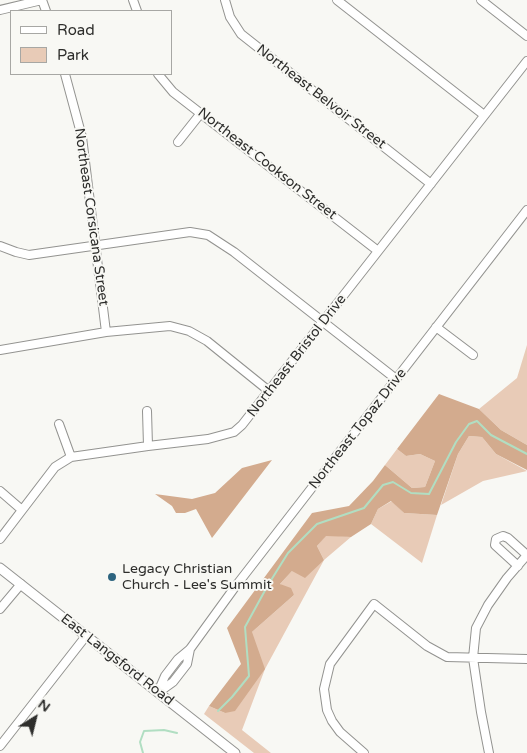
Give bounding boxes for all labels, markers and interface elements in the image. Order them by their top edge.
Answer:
legend [10,10,172,75]
text: Road [57,21,95,39]
street label: Northeast Belvoir Street [253,41,389,153]
text: Park [57,46,89,64]
street label: Northeast Cookson Street [194,105,340,223]
street label: Northeast Corsicana Street [70,127,112,307]
street label: Northeast Bristol Drive [244,291,350,421]
street label: Northeast Topaz Drive [306,365,410,493]
place label: Legacy Christian Church - Lee's Summit [122,561,272,594]
marker: Legacy Christian Church - Lee's Summit [106,571,118,583]
street label: East Langsford Road [57,611,177,709]
north arrow [10,693,60,743]
text: N [35,695,54,716]

